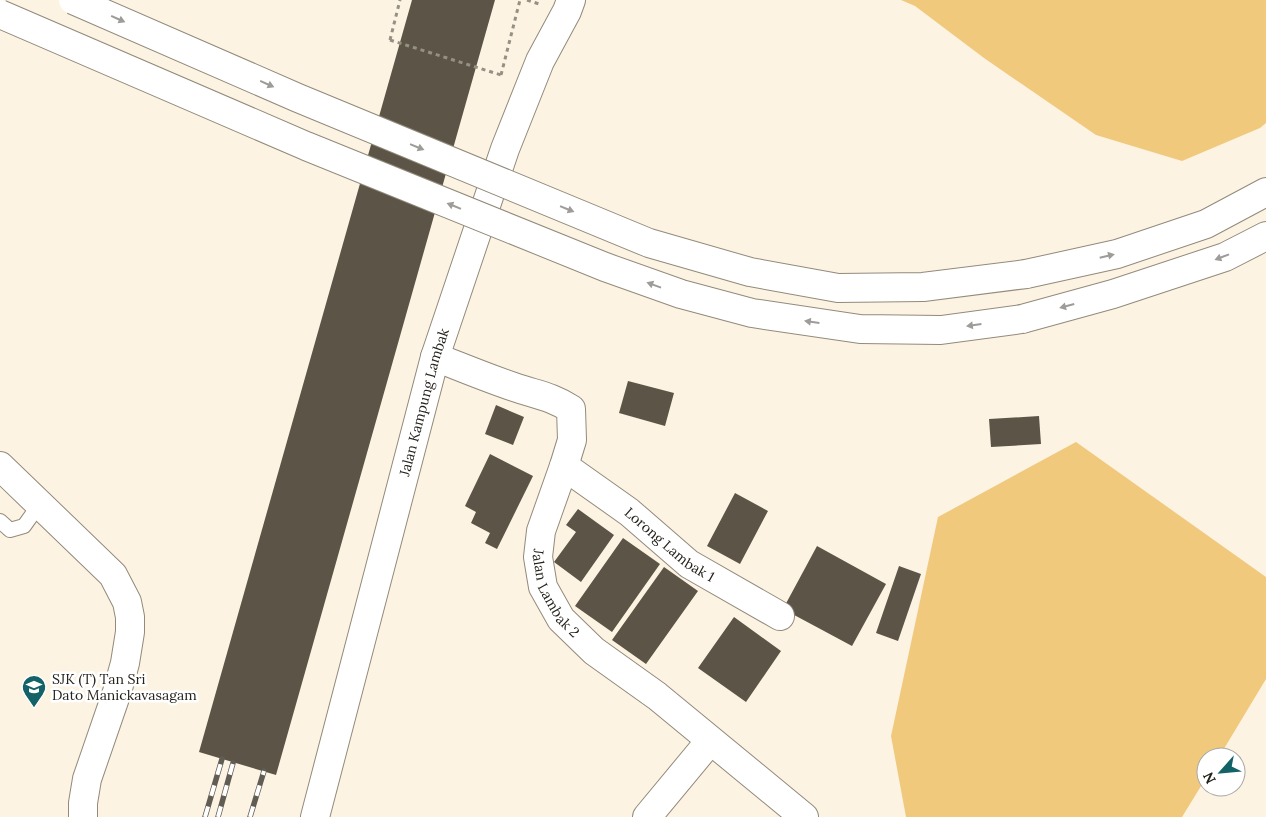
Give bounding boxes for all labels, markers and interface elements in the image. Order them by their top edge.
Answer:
one-way arrow [111,16,125,24]
one-way arrow [260,81,274,89]
one-way arrow [409,144,424,151]
one-way arrow [446,202,461,210]
one-way arrow [560,205,574,213]
one-way arrow [1100,252,1115,260]
one-way arrow [1215,254,1229,262]
one-way arrow [647,281,662,288]
one-way arrow [1060,303,1075,311]
one-way arrow [804,318,820,326]
one-way arrow [965,322,981,330]
street label: Jalan Kampung Lambak [395,325,453,479]
street label: Lorong Lambak 1 [621,503,718,586]
street label: Jalan Lambak 2 [529,547,583,641]
place label: SJK (T) Tan Sri Dato Manickavasagam [52,670,197,704]
school or university icon: SJK (T) Tan Sri Dato Manickavasagam [21,674,47,708]
north arrow [1196,747,1246,797]
text: N [1199,769,1220,787]

